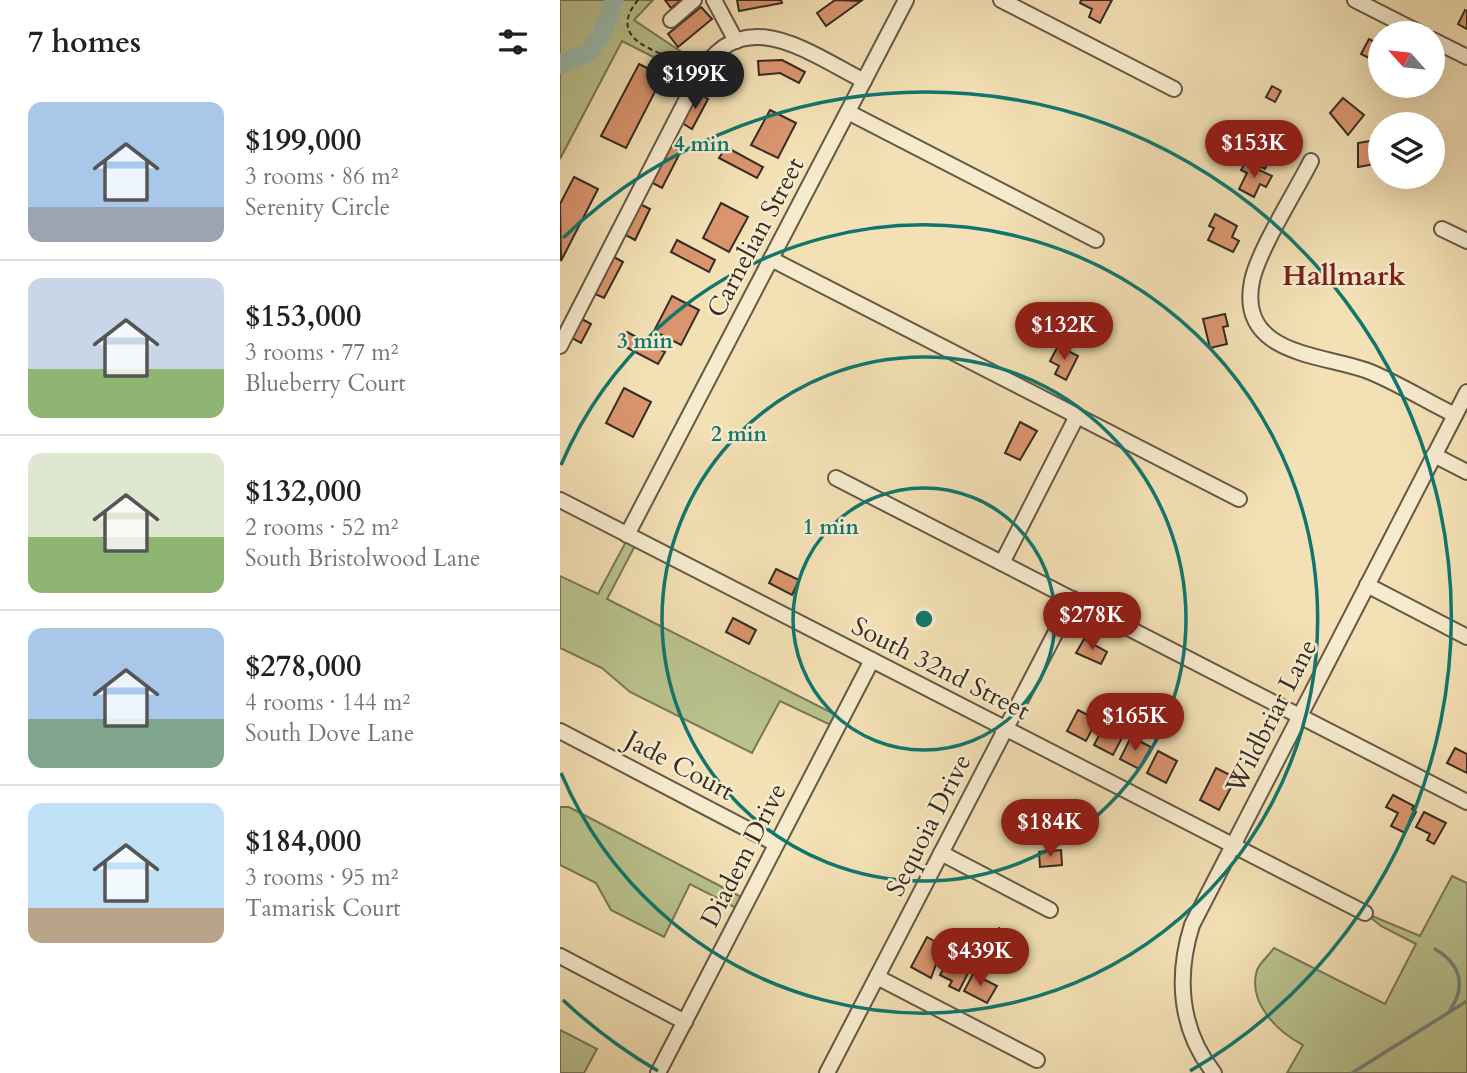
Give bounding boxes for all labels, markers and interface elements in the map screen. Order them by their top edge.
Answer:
north arrow [1368,21,1446,98]
map controls [1368,21,1445,189]
text: 7 homes [28,22,141,63]
icon: filters [494,23,532,61]
pin: $199K [646,52,744,111]
text: $199K [662,58,728,89]
button: layers [1368,112,1445,189]
text: $199,000 [245,120,361,161]
pin: $153K [1205,120,1303,180]
text: $153K [1221,127,1287,158]
icon: home [84,130,168,214]
text: 4 min [674,130,730,159]
street label: Carnelian Street [699,151,812,323]
text: 3 rooms · 86 m² [245,161,398,192]
text: Serenity Circle [245,192,390,223]
district label: Hallmark [1282,257,1406,295]
text: $153,000 [245,296,361,337]
pin: $132K [1015,302,1113,362]
icon: home [84,306,168,390]
text: $132K [1031,309,1097,340]
text: 3 min [617,327,673,356]
text: 3 rooms · 77 m² [245,337,398,368]
text: Blueberry Court [245,368,406,399]
text: 2 min [711,420,767,449]
text: $132,000 [245,471,361,512]
icon: home [84,481,168,565]
text: 2 rooms · 52 m² [245,512,398,543]
text: 1 min [803,513,859,542]
text: South Bristolwood Lane [245,543,480,574]
pin: $278K [1043,592,1141,652]
text: $278K [1059,599,1125,630]
centre of rings [912,607,936,631]
street label: South 32nd Street [846,608,1036,728]
street label: Wildbriar Lane [1217,633,1325,800]
text: $278,000 [245,646,361,687]
icon: home [84,656,168,740]
text: 4 rooms · 144 m² [245,687,410,718]
pin: $165K [1086,694,1184,753]
text: $165K [1102,700,1168,731]
text: South Dove Lane [245,718,414,749]
street label: Jade Court [616,720,740,809]
street label: Sequoia Drive [878,748,979,902]
street label: Diadem Drive [692,777,795,933]
pin: $184K [1001,800,1099,859]
text: $184K [1017,806,1083,837]
text: $184,000 [245,821,361,862]
icon: home [84,831,168,915]
text: 3 rooms · 95 m² [245,862,398,893]
text: Tamarisk Court [245,893,401,924]
pin: $439K [931,928,1029,988]
text: $439K [947,935,1013,966]

